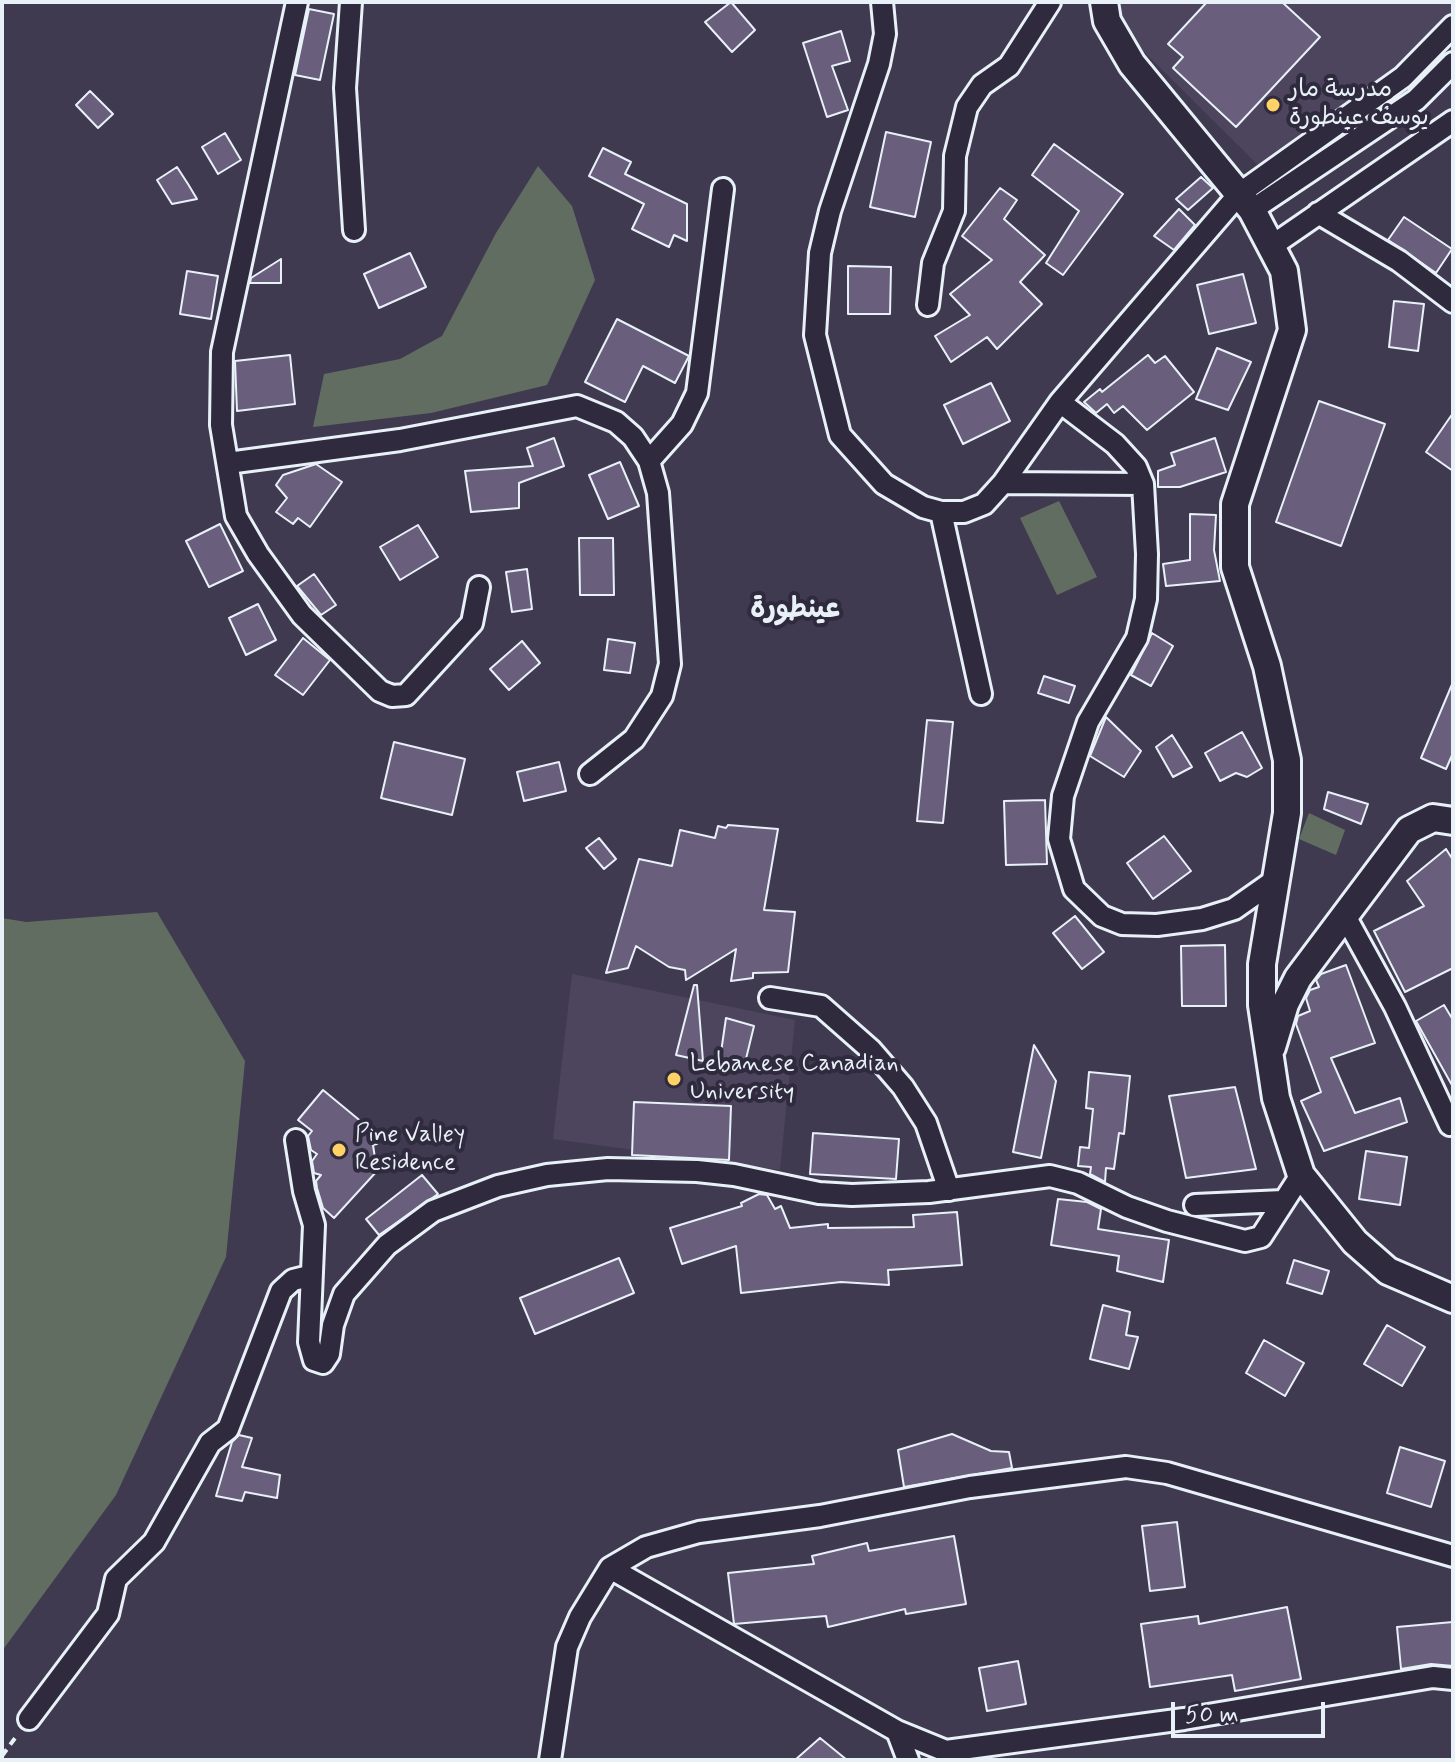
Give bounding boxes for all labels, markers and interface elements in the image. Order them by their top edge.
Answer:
place label: مدرسة مار يوسف عينطورة [1289,77,1429,133]
marker: مدرسة مار يوسف عينطورة [1264,96,1282,114]
district label: عينطورة [750,594,840,628]
place label: Lebanese Canadian University [690,1051,899,1107]
marker: Lebanese Canadian University [665,1070,683,1088]
place label: Pine Valley Residence [355,1122,465,1178]
marker: Pine Valley Residence [330,1141,348,1159]
scale bar [1175,1686,1329,1736]
text: 50 m [1185,1700,1239,1731]

